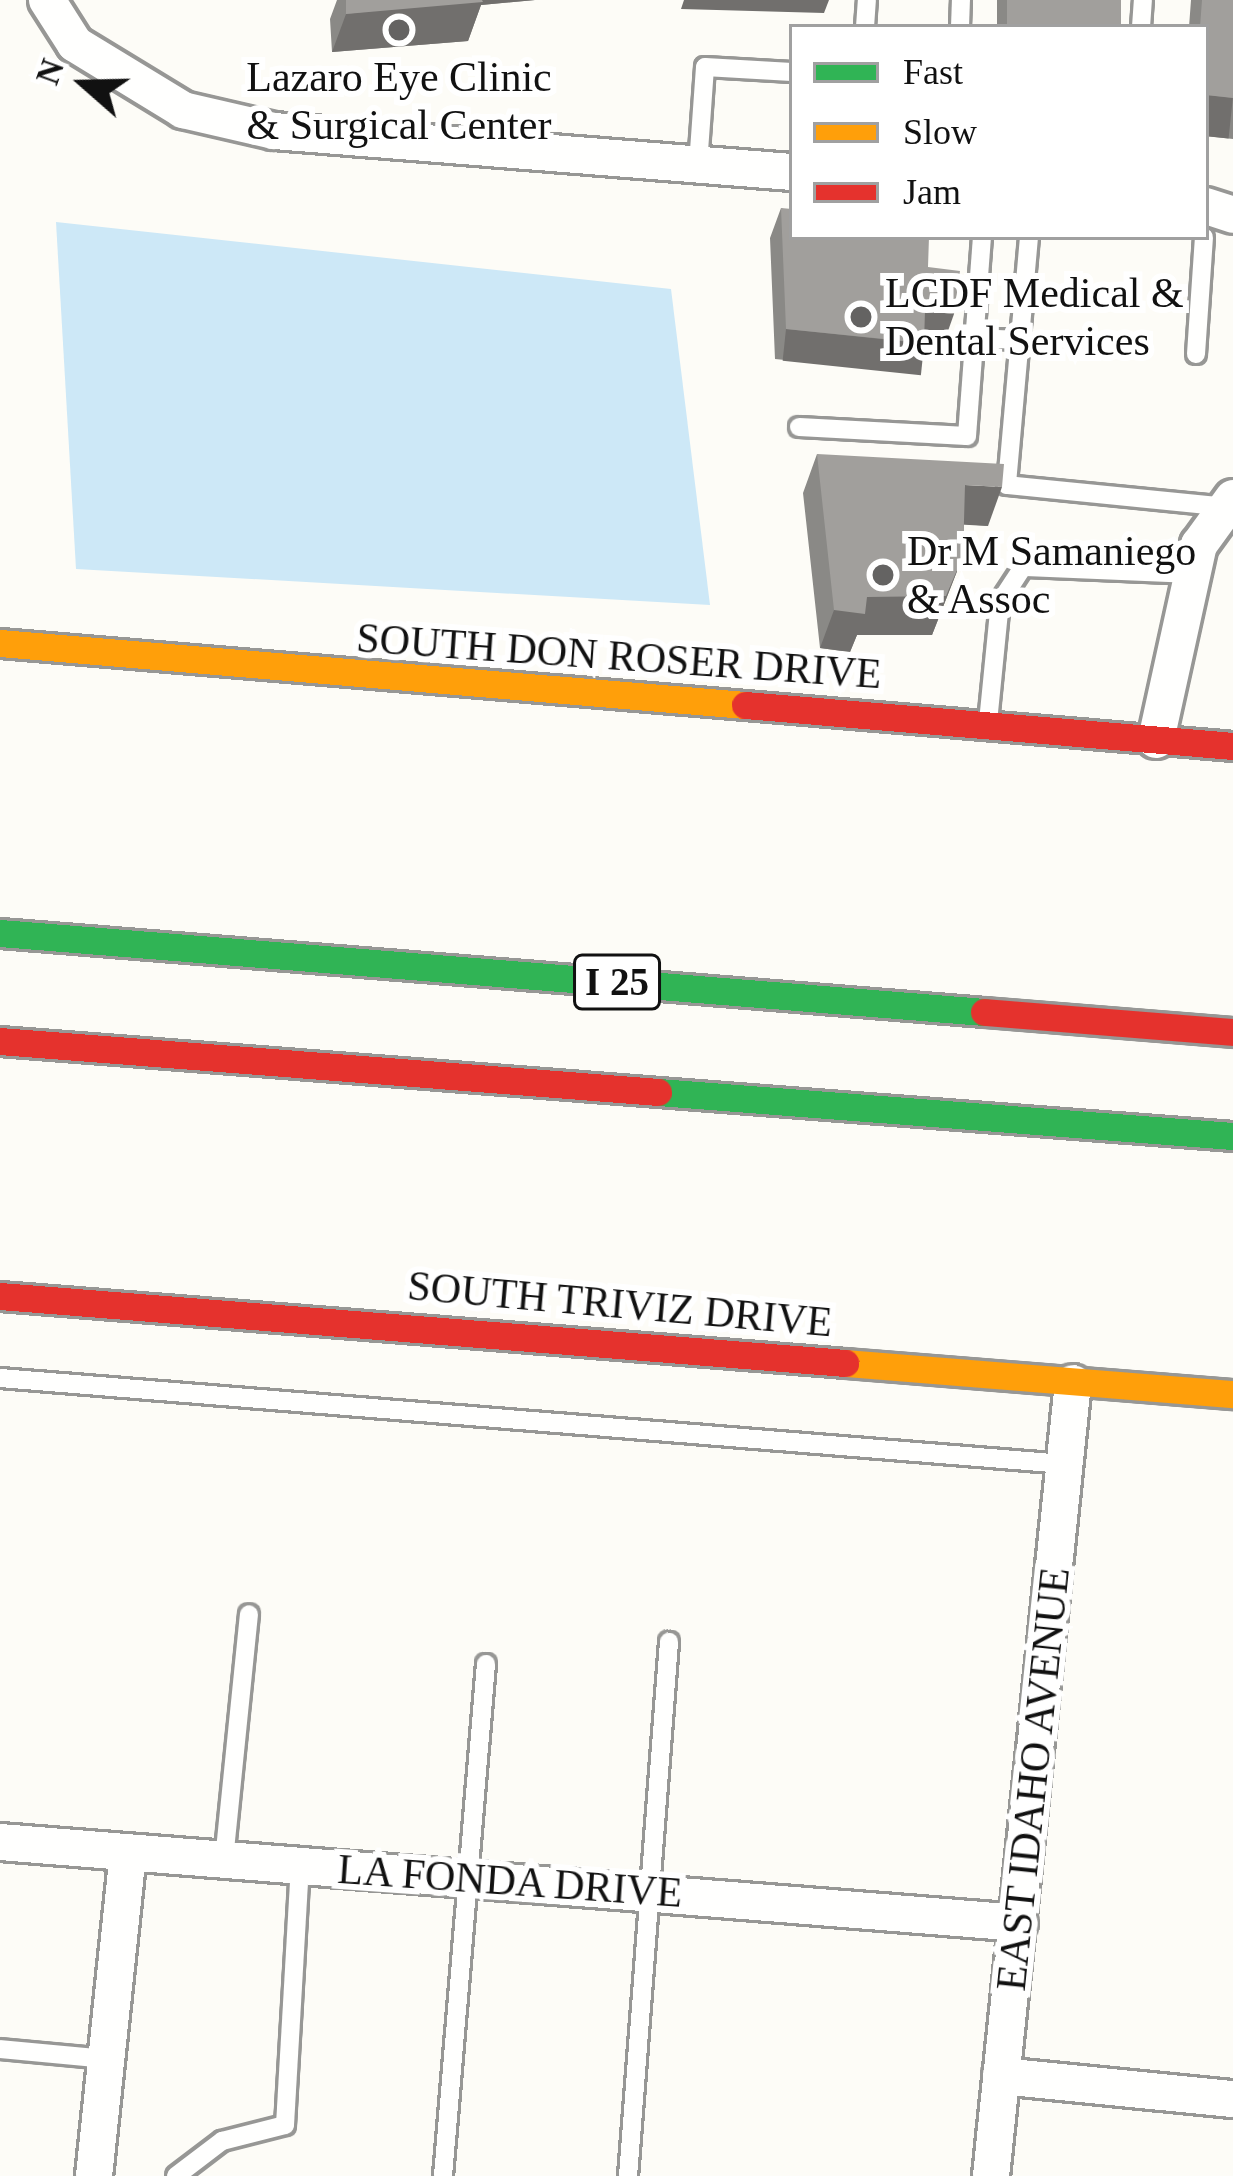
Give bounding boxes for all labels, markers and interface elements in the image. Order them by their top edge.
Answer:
marker: Lazaro Eye Clinic & Surgical Center [383,14,415,46]
north arrow [24,24,144,144]
legend [789,24,1209,240]
place label: Lazaro Eye Clinic & Surgical Center [246,52,552,150]
text: Fast [903,52,963,92]
text: N [29,54,71,89]
text: Slow [903,112,977,152]
text: Jam [903,172,961,212]
place label: LCDF Medical & Dental Services [885,268,1184,366]
marker: LCDF Medical & Dental Services [848,304,874,330]
place label: Dr M Samaniego & Assoc [907,526,1196,624]
marker: Dr M Samaniego & Assoc [870,562,896,588]
street label: SOUTH DON ROSER DRIVE [355,613,883,699]
road number: I 25 [572,949,662,1015]
street label: SOUTH TRIVIZ DRIVE [405,1260,835,1348]
street label: EAST IDAHO AVENUE [986,1563,1080,1995]
street label: LA FONDA DRIVE [334,1844,686,1918]

